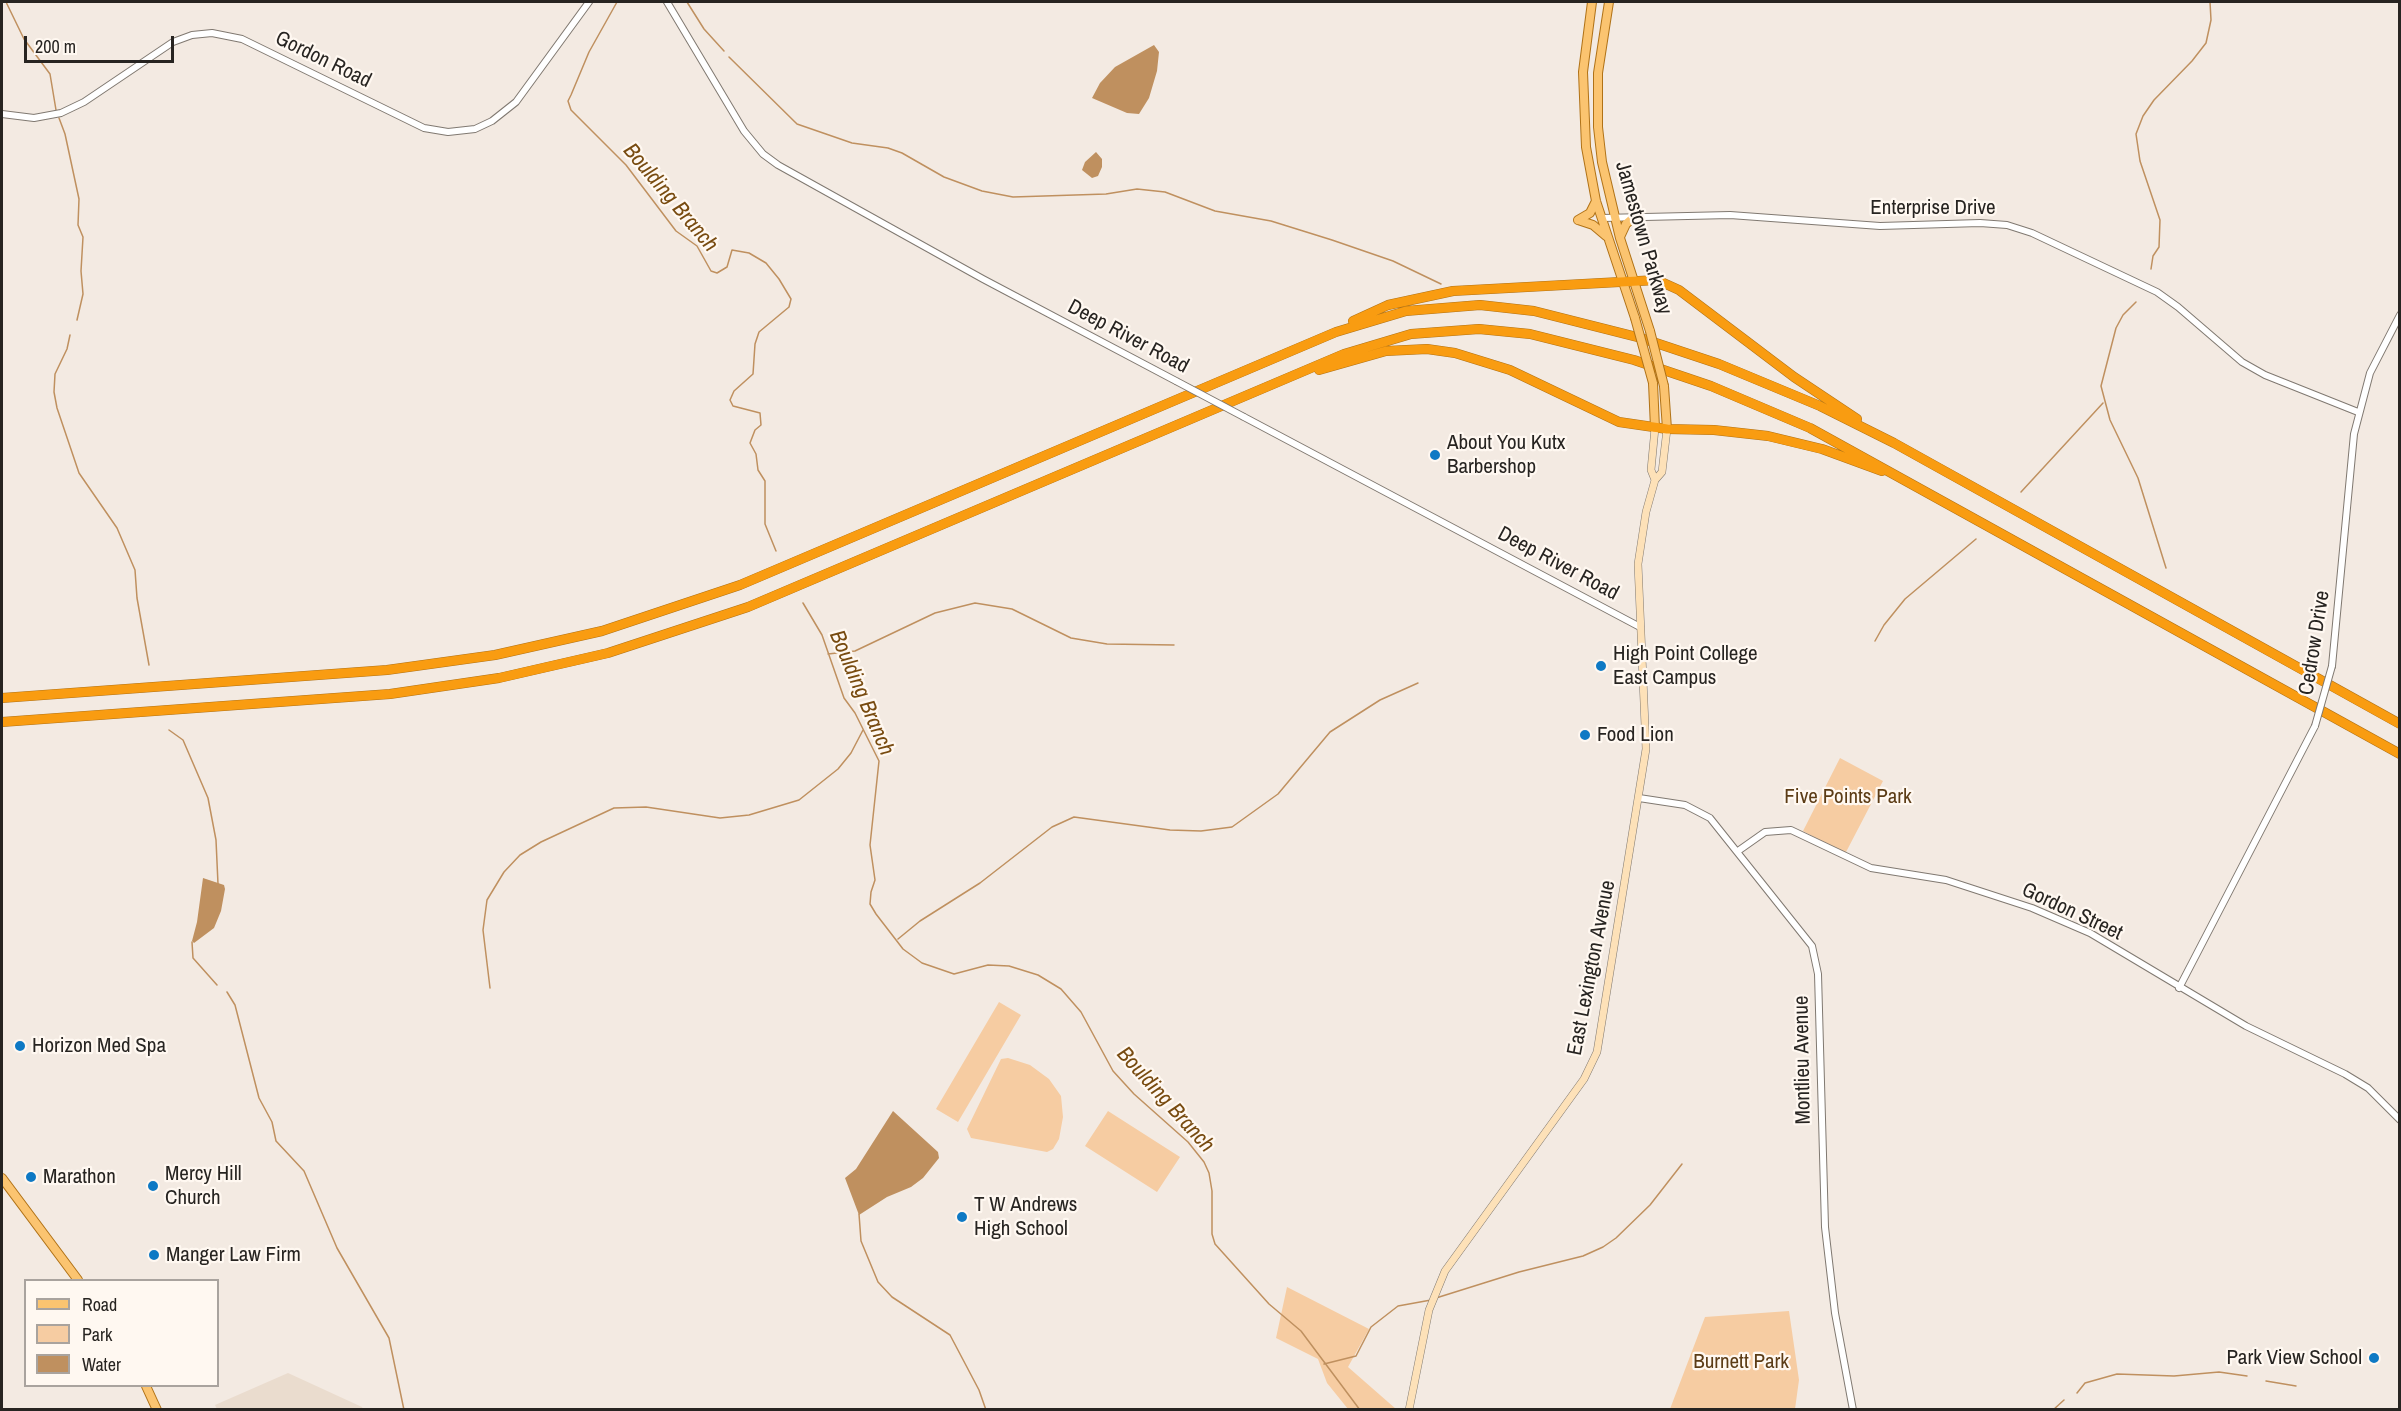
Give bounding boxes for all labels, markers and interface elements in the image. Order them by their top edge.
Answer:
scale bar [27,24,177,62]
street label: Gordon Road [271,26,375,94]
text: 200 m [35,34,76,59]
water label: Boulding Branch [617,138,723,258]
street label: Jamestown Parkway [1609,159,1677,317]
street label: Enterprise Drive [1870,195,1996,221]
street label: Deep River Road [1063,295,1193,379]
place label: About You Kutx Barbershop [1447,430,1565,480]
marker: About You Kutx Barbershop [1428,448,1442,462]
street label: Deep River Road [1493,522,1623,606]
street label: Cedrow Drive [2294,589,2336,697]
water label: Boulding Branch [823,626,899,760]
place label: High Point College East Campus [1613,641,1758,691]
marker: High Point College East Campus [1594,659,1608,673]
place label: Food Lion [1597,722,1674,748]
marker: Food Lion [1578,728,1592,742]
park label: Five Points Park [1784,784,1912,810]
street label: East Lexington Avenue [1563,878,1621,1058]
street label: Gordon Street [2018,878,2126,946]
street label: Montlieu Avenue [1789,995,1817,1125]
place label: Horizon Med Spa [32,1033,166,1059]
marker: Horizon Med Spa [13,1039,27,1053]
water label: Boulding Branch [1111,1042,1219,1158]
place label: Mercy Hill Church [165,1161,242,1211]
place label: Marathon [43,1164,116,1190]
marker: Marathon [24,1170,38,1184]
marker: Mercy Hill Church [146,1179,160,1193]
place label: T W Andrews High School [974,1192,1077,1242]
marker: T W Andrews High School [955,1210,969,1224]
place label: Manger Law Firm [166,1242,301,1268]
marker: Manger Law Firm [147,1248,161,1262]
legend [24,1279,219,1387]
text: Road [82,1292,117,1317]
text: Park [82,1322,112,1347]
place label: Park View School [2226,1345,2362,1371]
park label: Burnett Park [1693,1349,1789,1375]
marker: Park View School [2367,1351,2381,1365]
text: Water [82,1352,121,1377]

